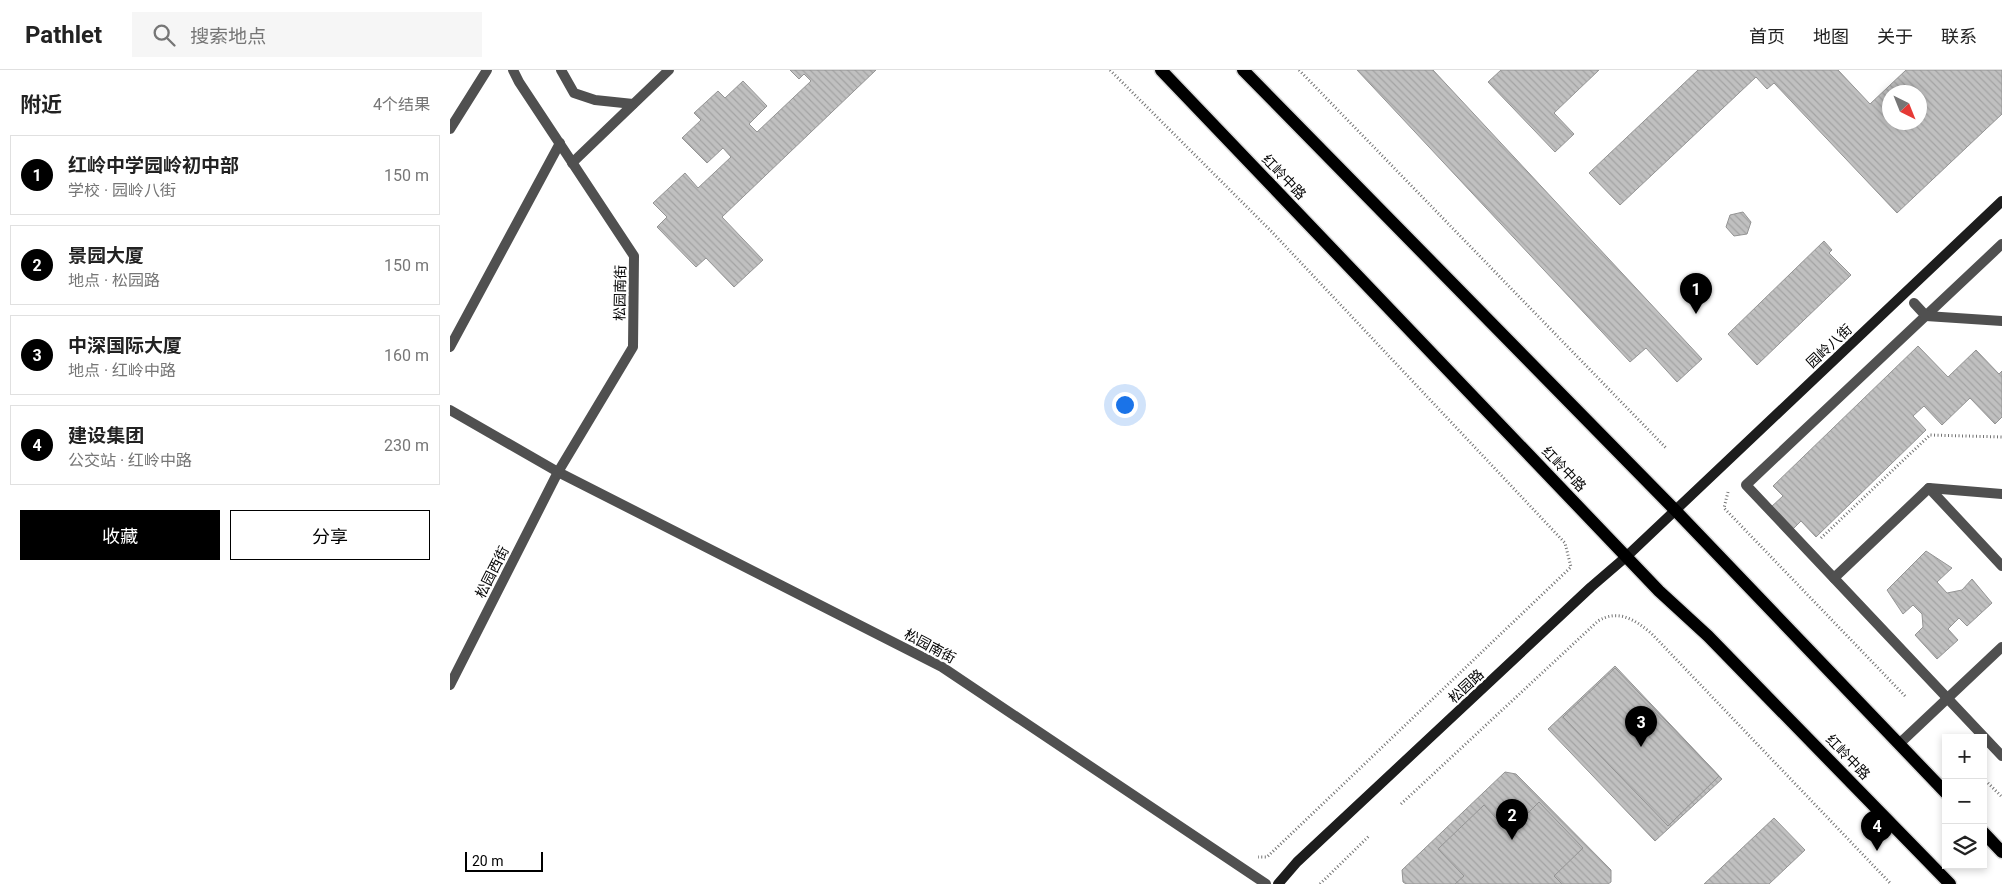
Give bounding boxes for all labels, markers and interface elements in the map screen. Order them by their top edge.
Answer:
search box [132,12,482,57]
text: Pathlet [25,21,102,49]
icon: search [150,21,178,49]
text: 搜索地点 [190,25,266,48]
text: 首页 [1749,26,1785,47]
text: 地图 [1813,26,1849,47]
text: 关于 [1877,26,1913,47]
text: 联系 [1941,26,1977,47]
north arrow [1882,85,1927,130]
text: 附近 [20,93,62,117]
text: 4个结果 [373,95,430,114]
street label: 红岭中路 [1259,151,1309,203]
text: 红岭中学园岭初中部 [68,154,239,177]
text: 1 [32,166,42,185]
text: 150 m [384,166,429,185]
text: 学校 · 园岭八街 [68,181,176,200]
text: 景园大厦 [68,244,144,267]
text: 2 [32,256,42,275]
text: 150 m [384,256,429,275]
street label: 松园南街 [612,265,628,321]
text: 地点 · 松园路 [68,271,160,290]
pin: 1 [1680,273,1712,314]
street label: 园岭八街 [1803,321,1855,371]
text: 中深国际大厦 [68,334,182,357]
text: 3 [32,346,42,365]
text: 160 m [384,346,429,365]
text: 地点 · 红岭中路 [68,361,176,380]
your location [1112,392,1138,418]
text: 建设集团 [68,424,144,447]
text: 4 [32,436,42,455]
text: 230 m [384,436,429,455]
street label: 红岭中路 [1539,443,1589,495]
text: 公交站 · 红岭中路 [68,451,192,470]
button: 收藏 [20,510,220,560]
button: 分享 [230,510,430,560]
street label: 松园西街 [472,543,512,601]
street label: 松园南街 [902,626,958,666]
street label: 松园路 [1445,666,1487,706]
pin: 3 [1625,706,1657,747]
street label: 红岭中路 [1823,731,1873,783]
map controls [1942,734,1987,869]
button: + [1942,734,1987,779]
button: − [1942,779,1987,824]
pin: 2 [1496,799,1528,840]
pin: 4 [1861,810,1893,851]
button: layers [1942,824,1987,869]
scale bar [465,849,542,872]
text: 20 m [472,853,504,869]

